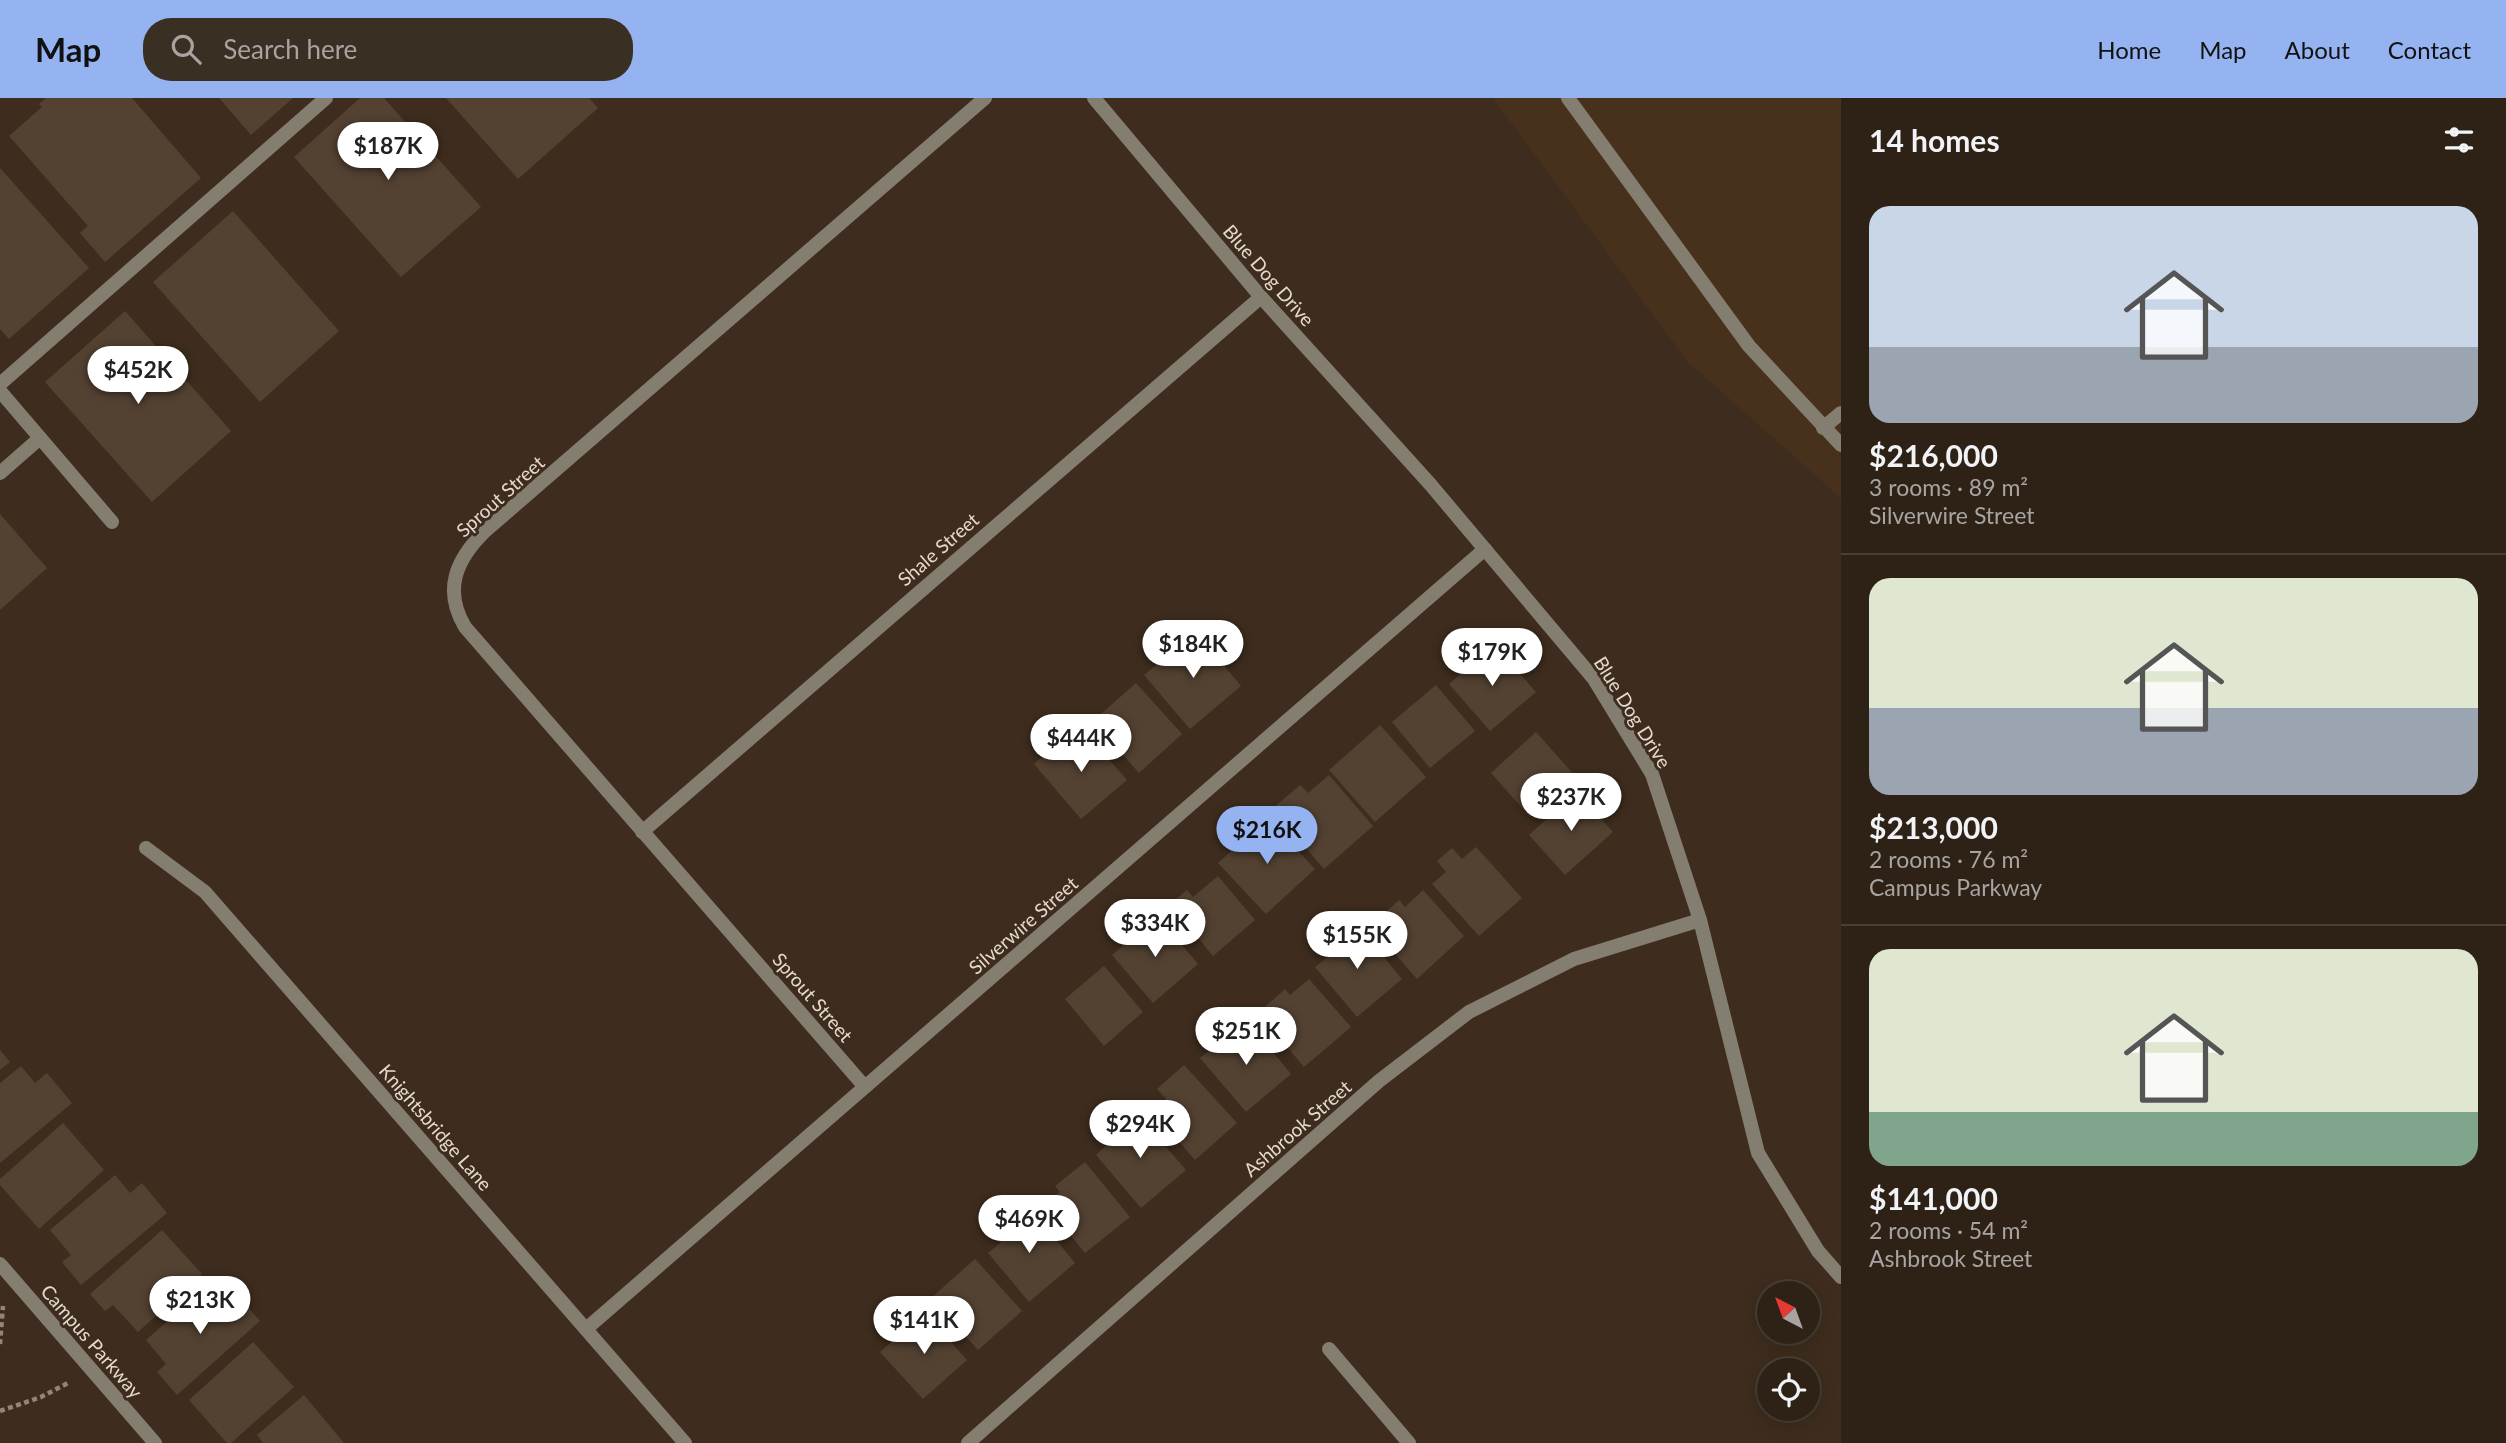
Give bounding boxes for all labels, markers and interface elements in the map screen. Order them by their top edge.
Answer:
search box [143,18,633,81]
text: Map [35,29,101,69]
icon: search [167,30,205,68]
text: Search here [223,33,357,65]
text: Home [2097,35,2161,64]
text: Map [2199,35,2247,64]
text: About [2285,35,2350,64]
text: Contact [2388,35,2471,64]
icon: filters [2440,121,2478,159]
pin: $187K [339,122,437,182]
text: 14 homes [1869,122,2000,158]
text: $187K [353,131,423,159]
street label: Blue Dog Drive [1219,219,1319,331]
icon: home [2111,252,2237,378]
pin: $452K [89,346,187,406]
text: $452K [103,355,173,383]
text: $216,000 [1869,437,1998,473]
street label: Sprout Street [451,450,549,541]
text: 3 rooms · 89 m² [1869,473,2028,501]
text: Silverwire Street [1869,501,2034,529]
street label: Shale Street [893,508,983,590]
pin: $184K [1144,620,1242,680]
icon: home [2111,624,2237,750]
pin: $179K [1443,628,1541,688]
text: $184K [1158,629,1228,657]
text: $179K [1457,637,1527,665]
street label: Blue Dog Drive [1590,652,1676,772]
pin: $444K [1032,714,1130,774]
text: $444K [1046,723,1116,751]
pin: $237K [1522,774,1620,833]
text: $237K [1536,782,1606,810]
pin: $216K [1218,806,1316,866]
text: $213,000 [1869,809,1998,845]
text: $216K [1232,815,1302,843]
text: 2 rooms · 76 m² [1869,845,2028,873]
street label: Silverwire Street [964,871,1082,979]
text: Campus Parkway [1869,873,2042,901]
pin: $334K [1106,900,1204,959]
text: $334K [1120,908,1190,936]
pin: $155K [1308,912,1406,971]
text: $155K [1322,920,1392,948]
street label: Sprout Street [768,948,858,1046]
icon: home [2111,995,2237,1121]
pin: $251K [1197,1007,1295,1067]
text: $251K [1211,1016,1281,1044]
street label: Knightsbridge Lane [375,1059,497,1195]
street label: Ashbrook Street [1239,1075,1356,1181]
pin: $294K [1091,1100,1189,1160]
text: $294K [1105,1109,1175,1137]
text: $141,000 [1869,1180,1998,1216]
pin: $469K [980,1196,1078,1255]
text: $469K [994,1204,1064,1232]
text: 2 rooms · 54 m² [1869,1216,2028,1244]
text: Ashbrook Street [1869,1244,2032,1272]
pin: $213K [151,1276,249,1336]
street label: Campus Parkway [36,1279,148,1403]
north arrow [1757,1281,1820,1344]
map controls [1757,1281,1820,1421]
text: $213K [165,1285,235,1313]
pin: $141K [875,1296,973,1356]
text: $141K [889,1305,959,1333]
button: locate [1757,1358,1820,1421]

